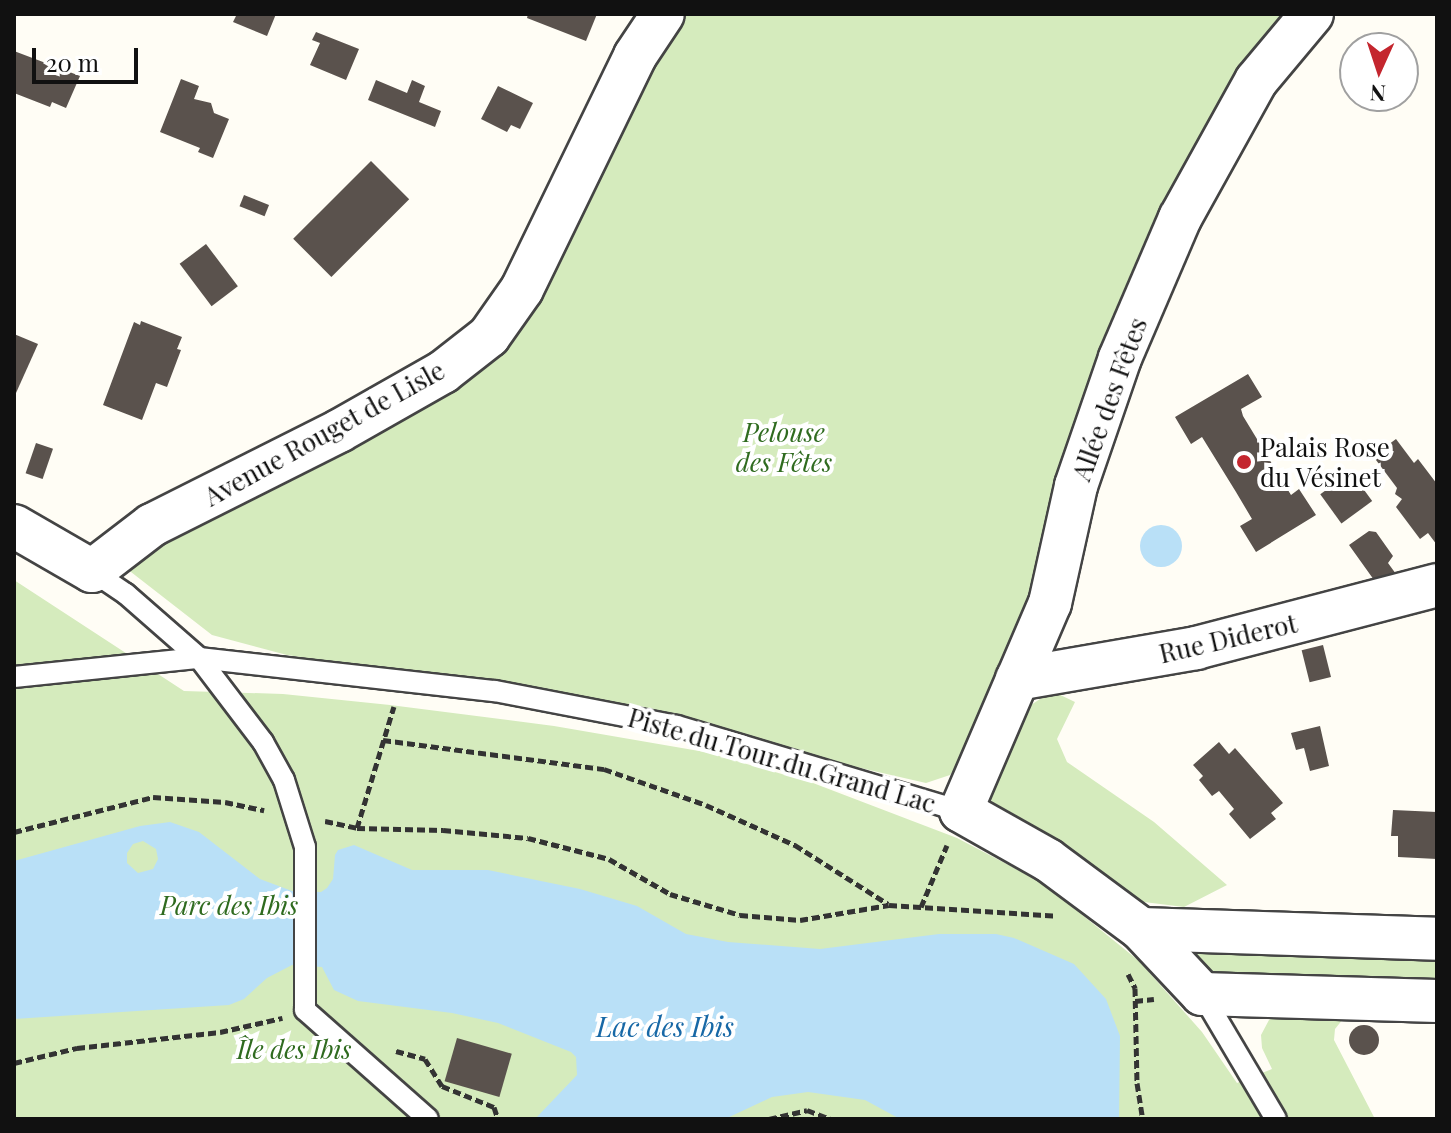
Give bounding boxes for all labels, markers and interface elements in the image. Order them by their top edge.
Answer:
scale bar [36,32,142,82]
north arrow [1339,32,1419,112]
text: 20 m [46,46,99,78]
text: N [1369,79,1387,109]
street label: Allée des Fêtes [1065,313,1153,485]
street label: Avenue Rouget de Lisle [198,354,450,512]
park label: Pelouse des Fêtes [736,416,832,478]
place label: Palais Rose du Vésinet [1260,431,1390,492]
marker: Palais Rose du Vésinet [1235,453,1253,471]
street label: Rue Diderot [1156,607,1300,669]
street label: Piste du Tour du Grand Lac [624,701,940,819]
park label: Parc des Ibis [160,889,298,921]
water label: Lac des Ibis [596,1009,734,1043]
park label: Île des Ibis [237,1033,351,1065]

